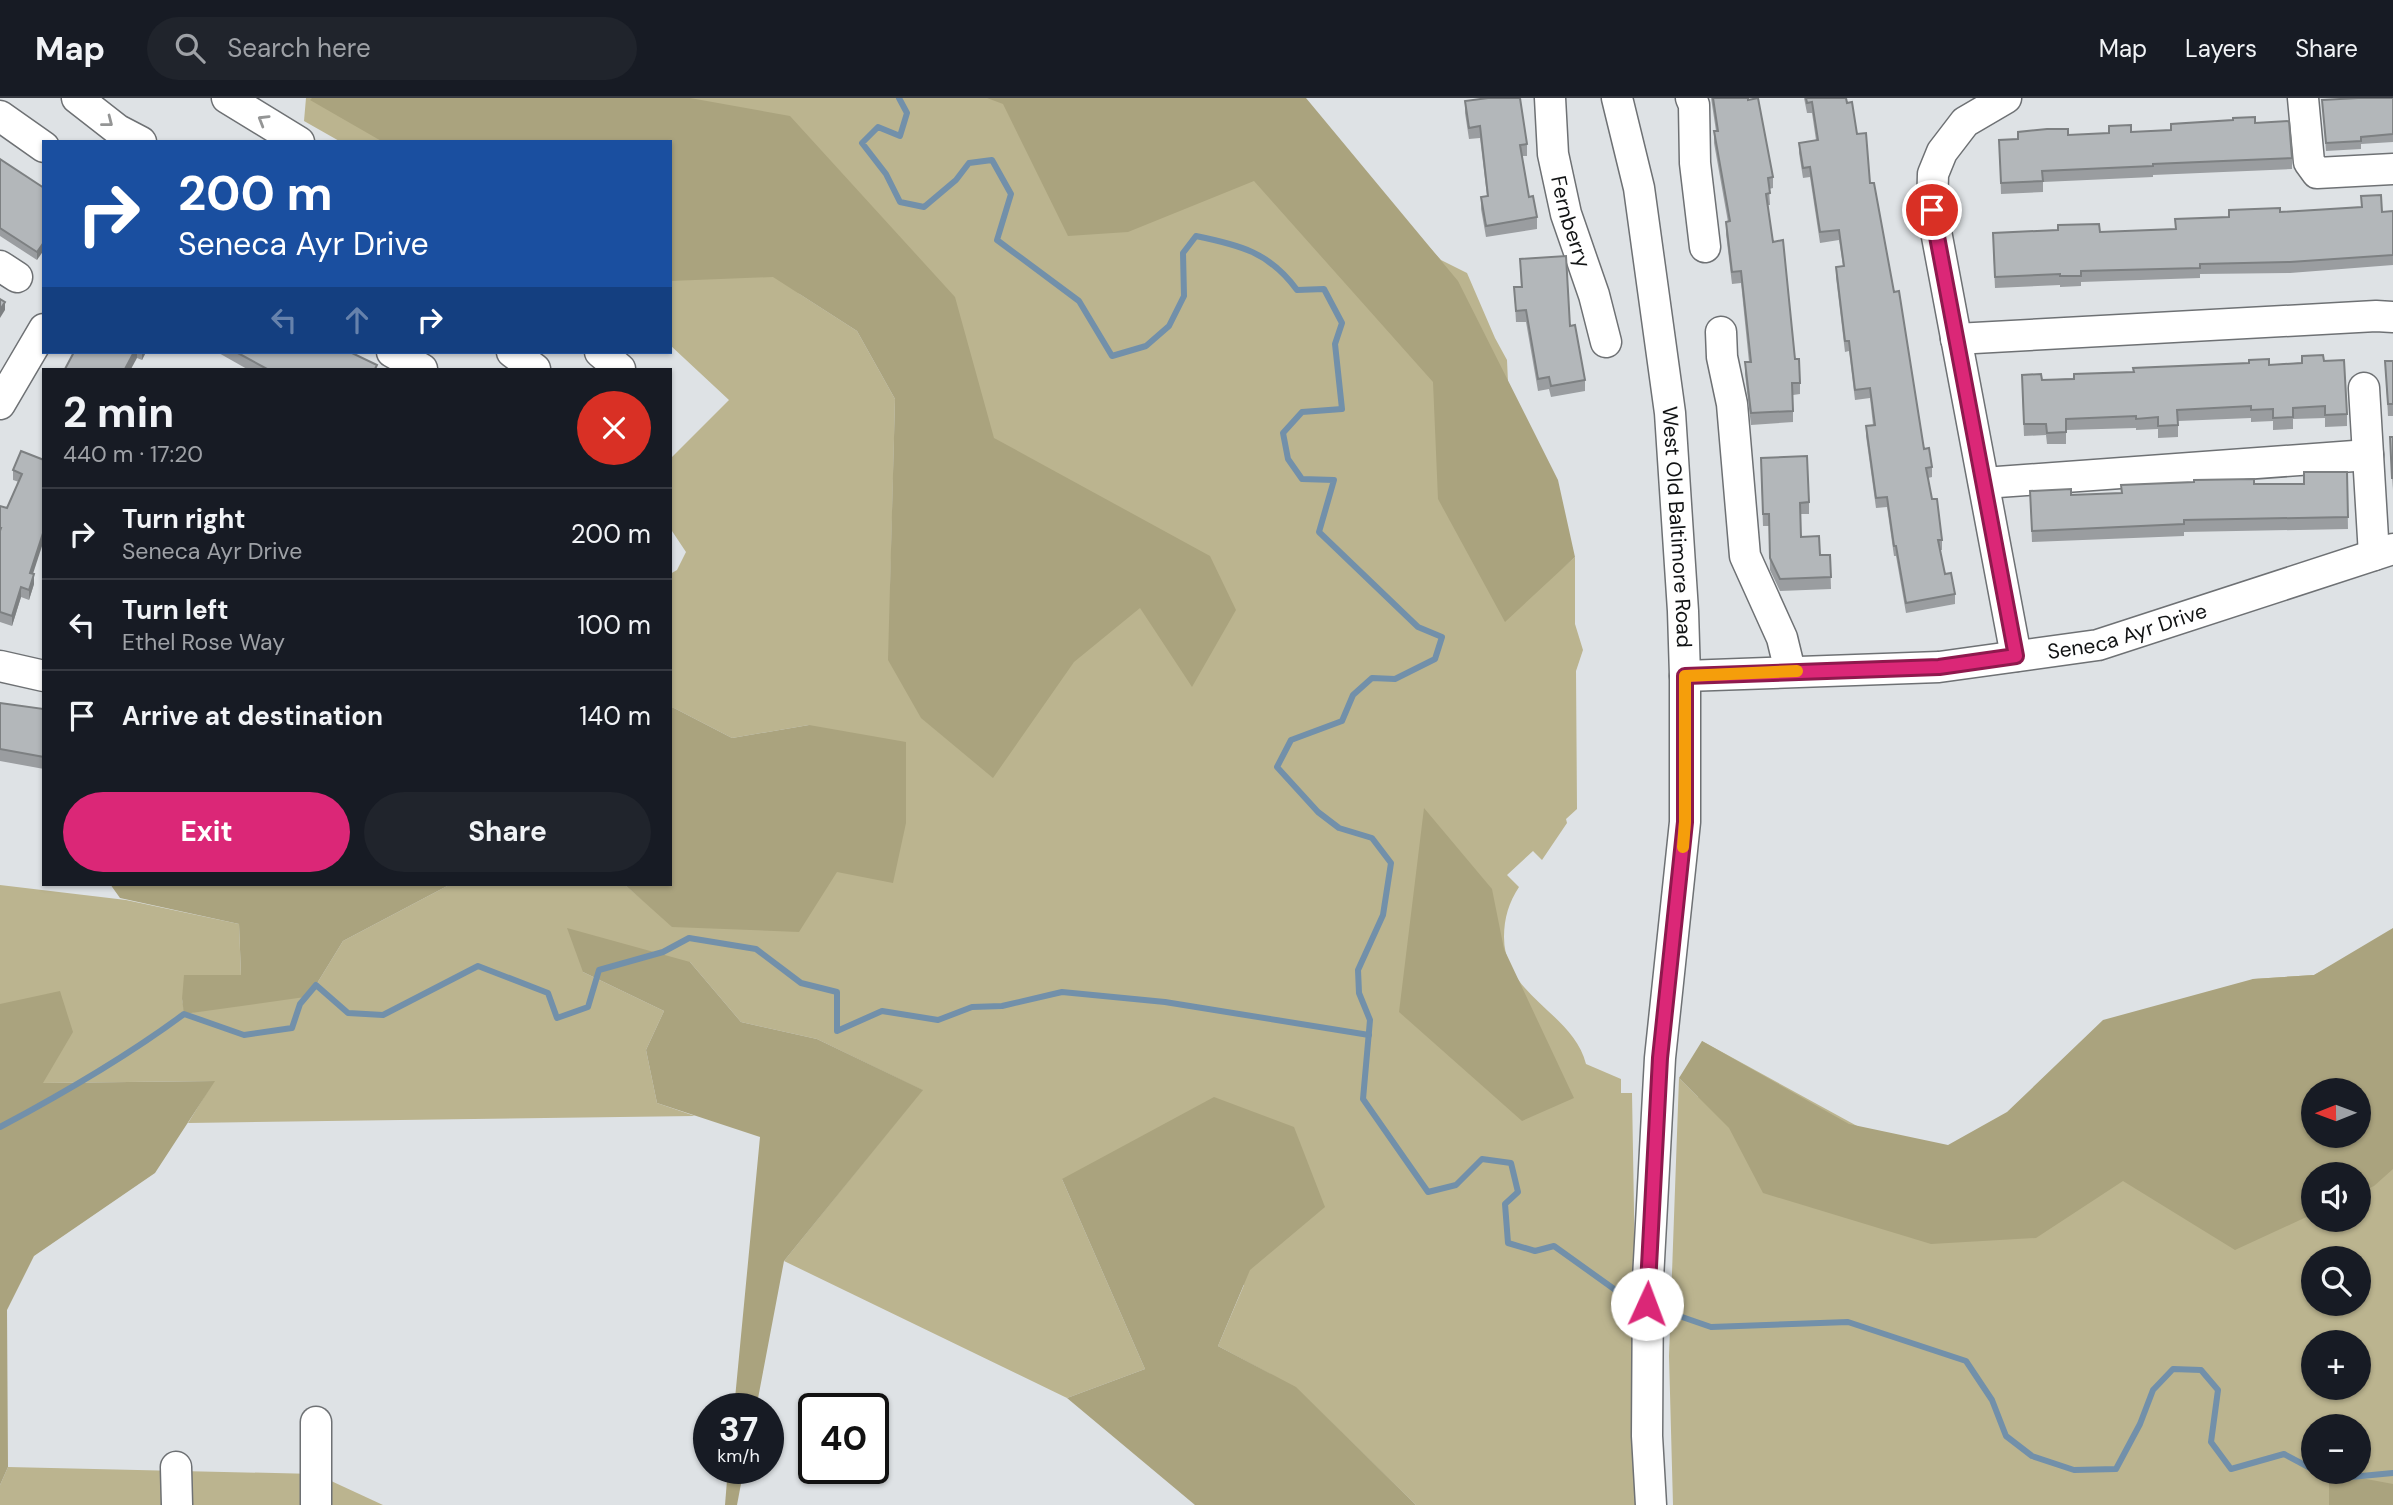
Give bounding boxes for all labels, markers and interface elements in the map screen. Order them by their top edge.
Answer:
search box [147,17,637,80]
text: Map [35,27,105,70]
icon: search [171,29,209,67]
text: Search here [227,31,371,65]
text: Map [2099,33,2147,64]
text: Layers [2185,33,2257,64]
text: Share [2295,33,2358,64]
one-way arrow [100,113,112,126]
one-way arrow [257,115,270,128]
text: 200 m [178,161,333,225]
icon: right [63,168,154,259]
street label: Fernberry [1544,173,1598,272]
pin [1902,180,1962,240]
icon: arrive [1913,191,1951,229]
text: Seneca Ayr Drive [178,223,429,265]
icon: left [265,301,303,339]
icon: ahead [338,301,376,339]
icon: right [411,301,449,339]
text: 2 min [63,385,174,440]
button: close [577,391,651,465]
street label: West Old Baltimore Road [1656,405,1698,648]
text: 440 m · 17:20 [63,439,203,469]
text: Turn right [122,502,246,536]
icon: right [63,515,101,553]
text: 200 m [571,517,651,551]
text: Seneca Ayr Drive [122,536,302,566]
text: Turn left [122,593,229,627]
street label: Seneca Ayr Drive [2046,596,2210,666]
icon: left [63,606,101,644]
text: 100 m [577,608,651,642]
text: Ethel Rose Way [122,627,285,657]
icon: arrive [63,697,101,735]
text: Arrive at destination [122,699,383,733]
text: 140 m [579,699,651,733]
button: Exit [63,792,350,872]
button: Share [364,792,651,872]
north arrow [2301,1078,2371,1148]
map controls [2301,1078,2371,1484]
button: sound [2301,1162,2371,1232]
button: search [2301,1246,2371,1316]
position arrow [1610,1267,1684,1341]
button: + [2301,1330,2371,1400]
speed limit sign: 40 [798,1393,889,1484]
text: 37 [719,1406,758,1452]
button: − [2301,1414,2371,1484]
text: km/h [717,1444,760,1468]

